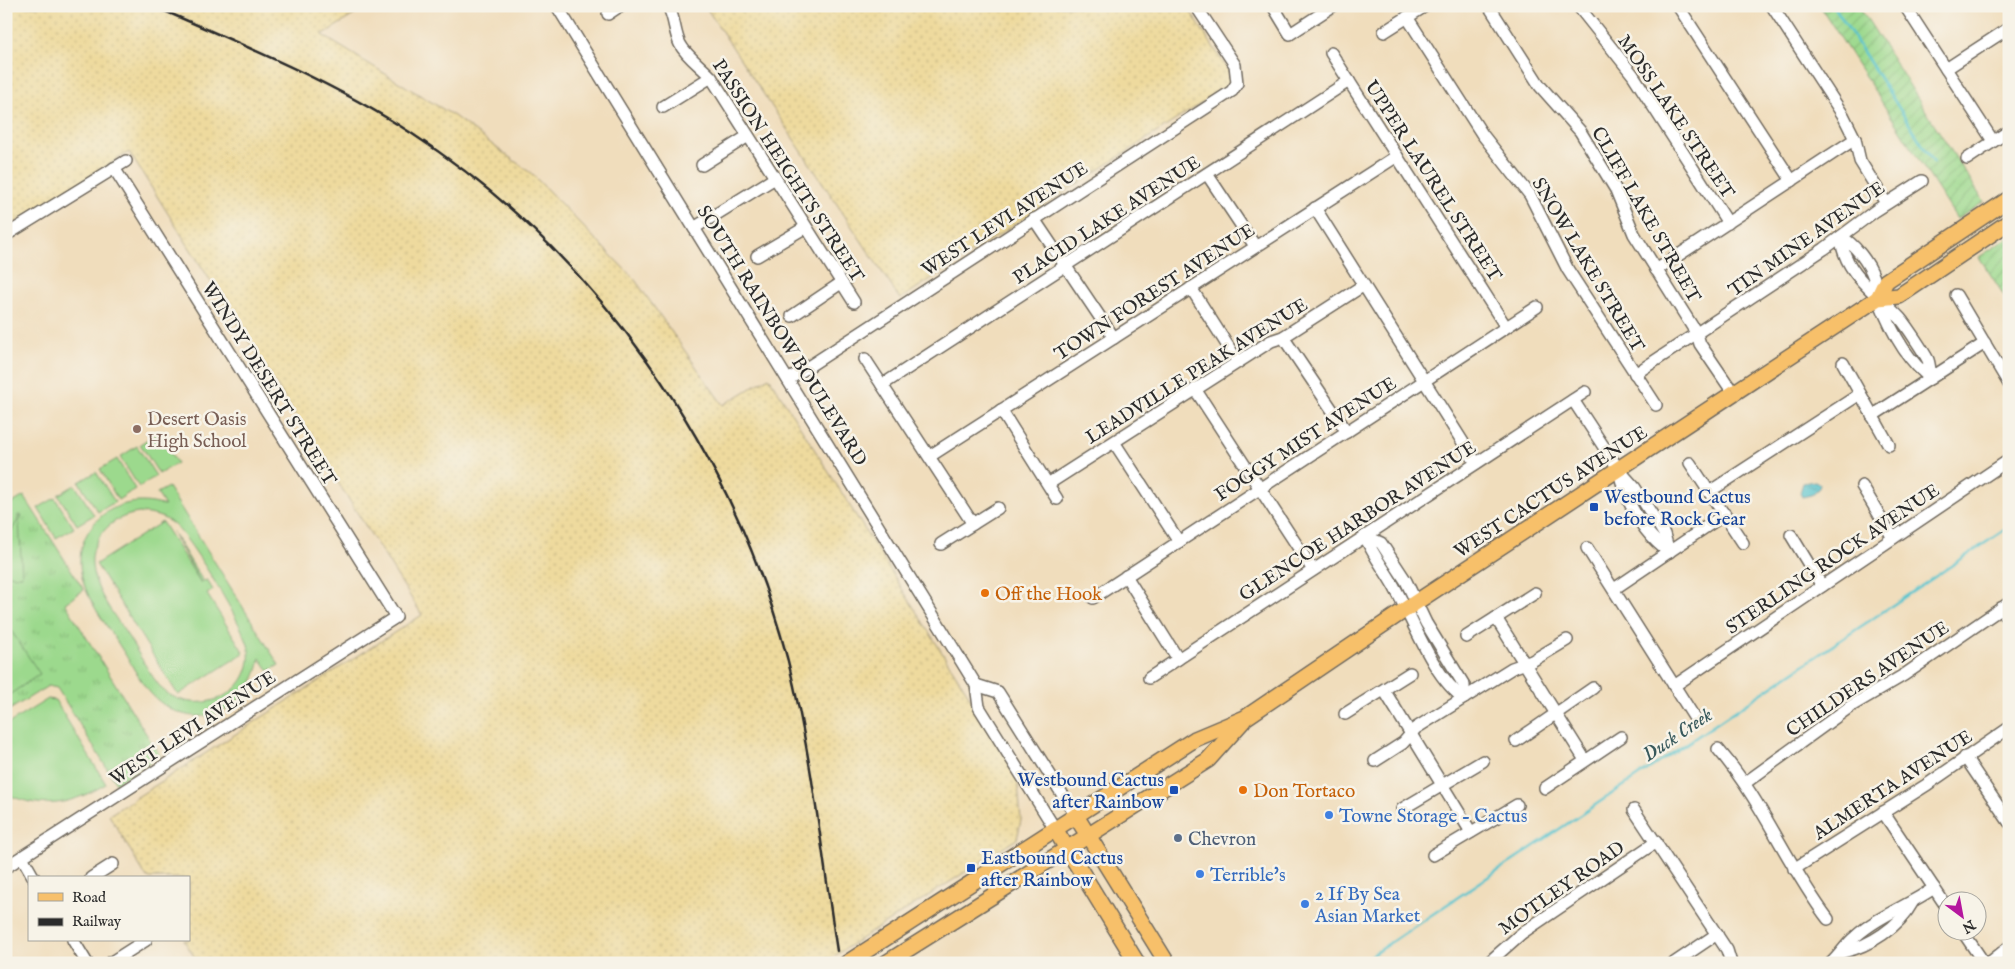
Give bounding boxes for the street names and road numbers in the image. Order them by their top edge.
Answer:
street label: MOSS LAKE STREET [1612,31,1739,204]
street label: PASSION HEIGHTS STREET [706,55,869,287]
street label: UPPER LAUREL STREET [1358,76,1506,286]
street label: CLIFF LAKE STREET [1585,123,1705,307]
street label: PLACID LAKE AVENUE [1009,151,1205,290]
street label: WEST LEVI AVENUE [917,157,1093,282]
street label: SNOW LAKE STREET [1526,173,1649,357]
street label: TIN MINE AVENUE [1724,177,1890,303]
street label: SOUTH RAINBOW BOULEVARD [691,201,872,471]
street label: TOWN FOREST AVENUE [1050,219,1260,367]
street label: WINDY DESERT STREET [196,278,341,491]
street label: LEADVILLE PEAK AVENUE [1081,293,1313,450]
street label: FOGGY MIST AVENUE [1211,372,1401,507]
street label: WEST CACTUS AVENUE [1450,421,1652,564]
street label: GLENCOE HARBOR AVENUE [1235,436,1481,607]
street label: STERLING ROCK AVENUE [1722,479,1945,640]
street label: CHILDERS AVENUE [1782,616,1954,743]
street label: WEST LEVI AVENUE [105,666,281,791]
street label: ALMERTA AVENUE [1808,725,1977,847]
street label: MOTLEY ROAD [1495,836,1630,941]

